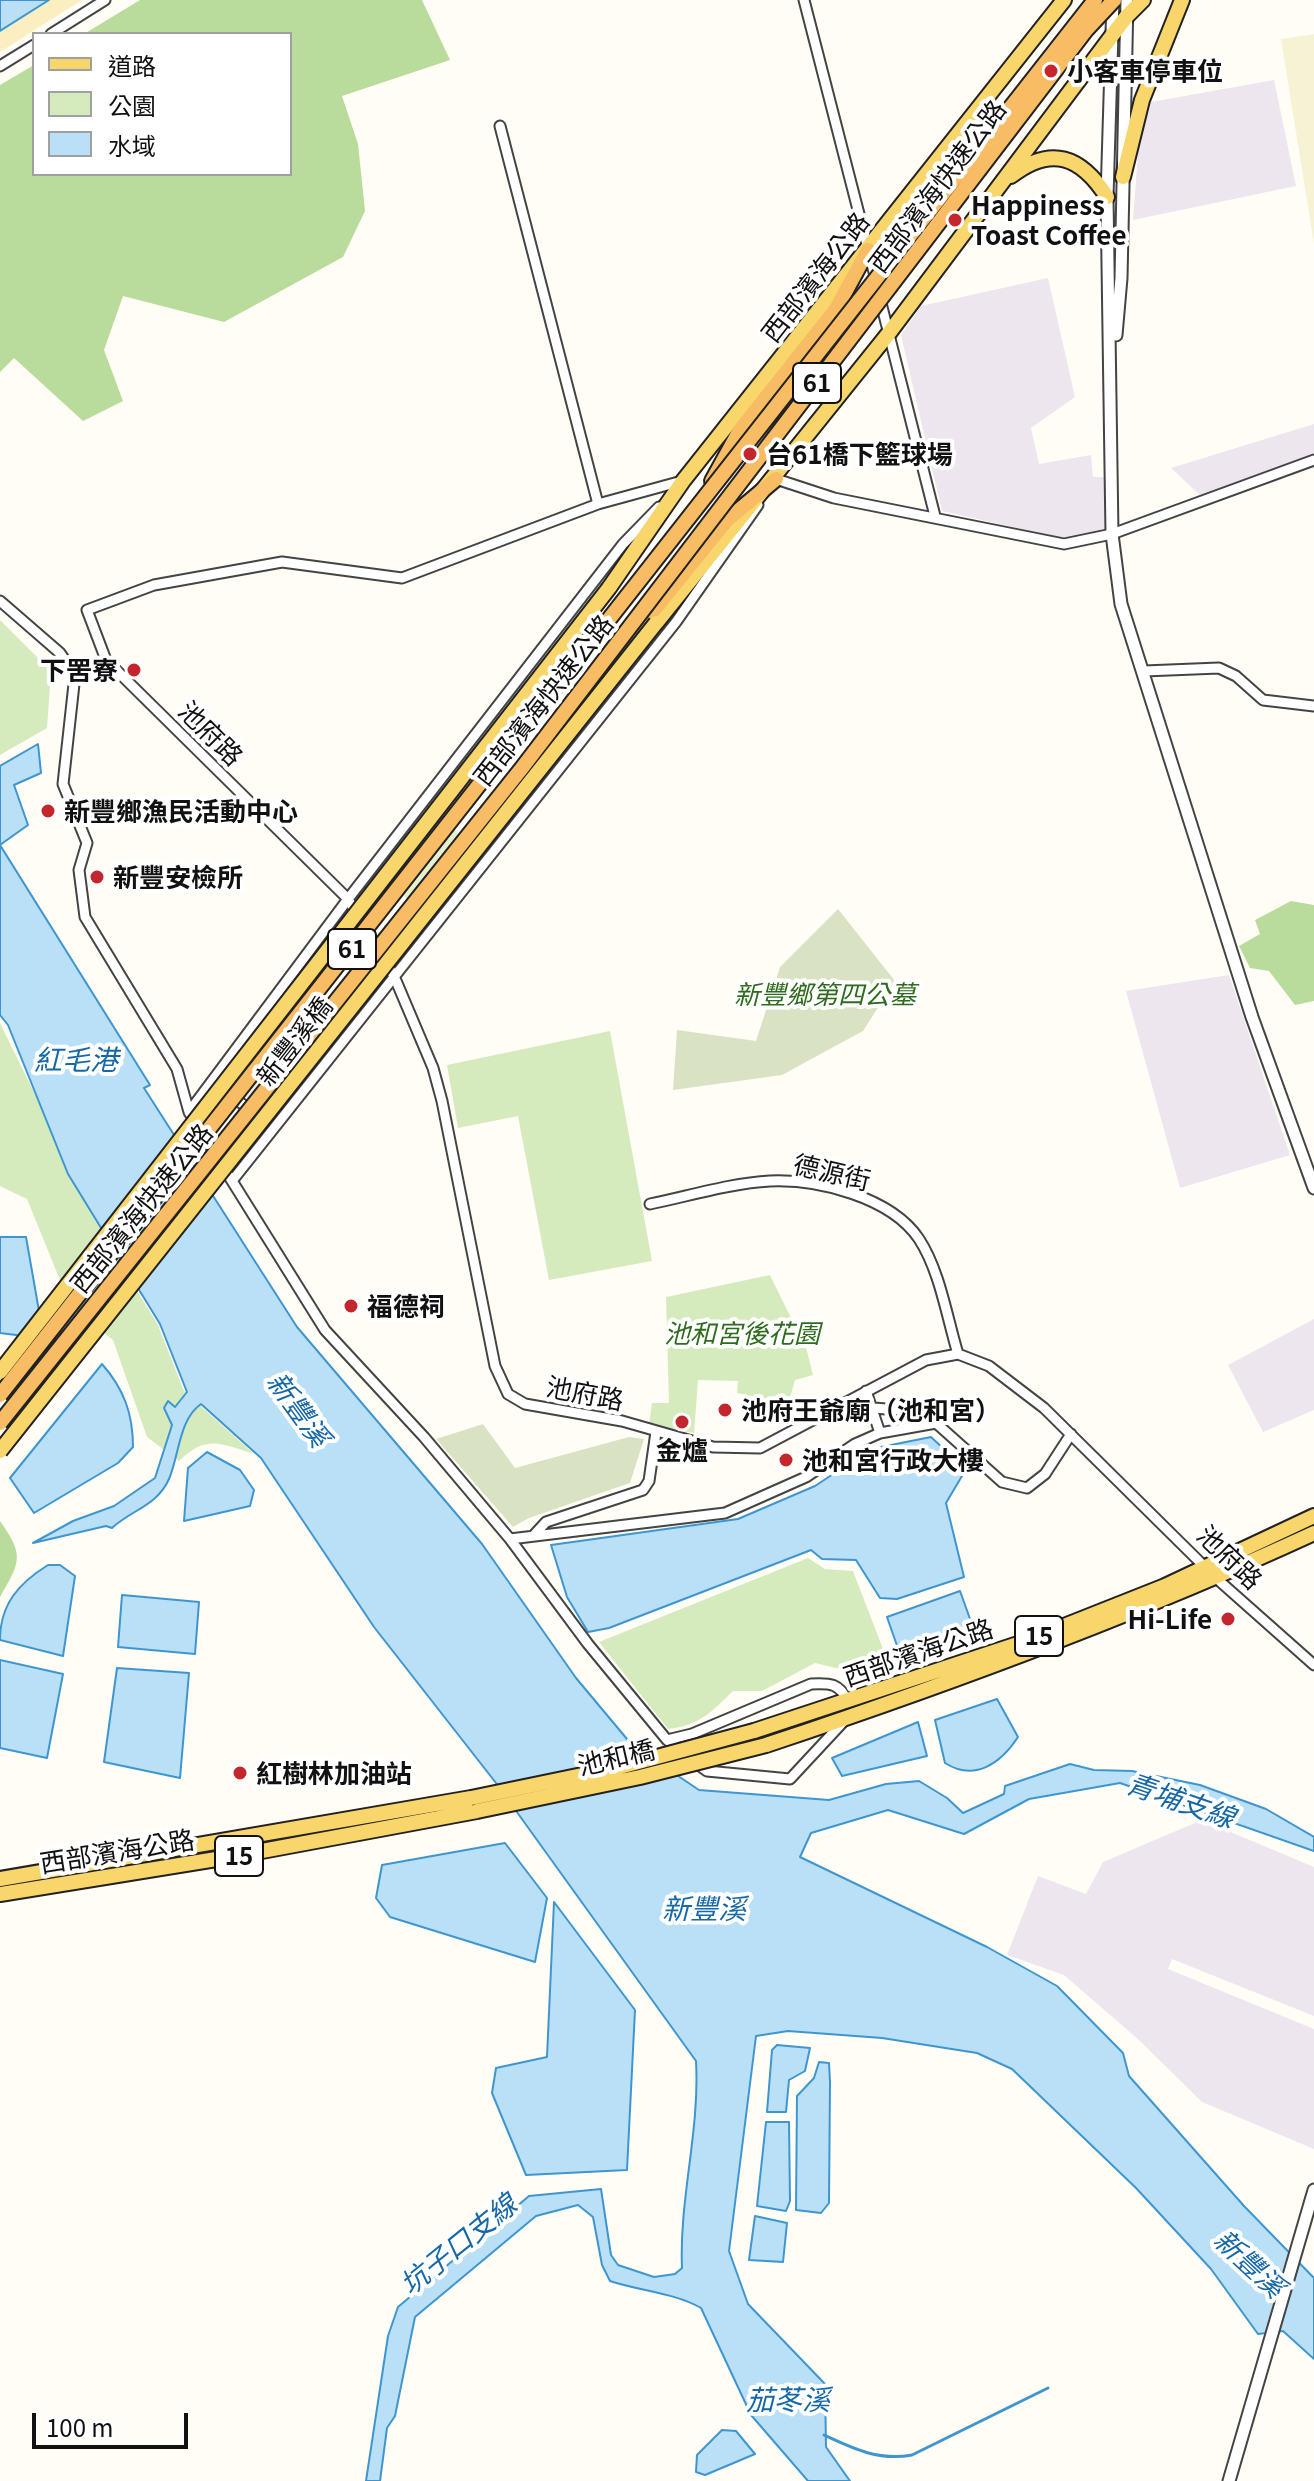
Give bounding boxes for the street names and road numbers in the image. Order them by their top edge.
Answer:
street label: 西部濱海快速公路 [862,94,1012,278]
street label: 西部濱海公路 [755,206,875,348]
road number: 61 [793,363,841,403]
street label: 西部濱海快速公路 [467,608,619,792]
street label: 池府路 [172,694,250,772]
road number: 61 [328,929,376,969]
street label: 新豐溪橋 [250,990,338,1092]
street label: 西部濱海快速公路 [63,1117,219,1299]
street label: 德源街 [790,1148,874,1196]
street label: 池府路 [544,1370,626,1416]
street label: 池府路 [1191,1519,1269,1595]
street label: 西部濱海公路 [839,1612,997,1692]
road number: 15 [1015,1616,1063,1656]
street label: 池和橋 [574,1733,658,1781]
street label: 西部濱海公路 [38,1823,196,1879]
road number: 15 [215,1836,263,1876]

